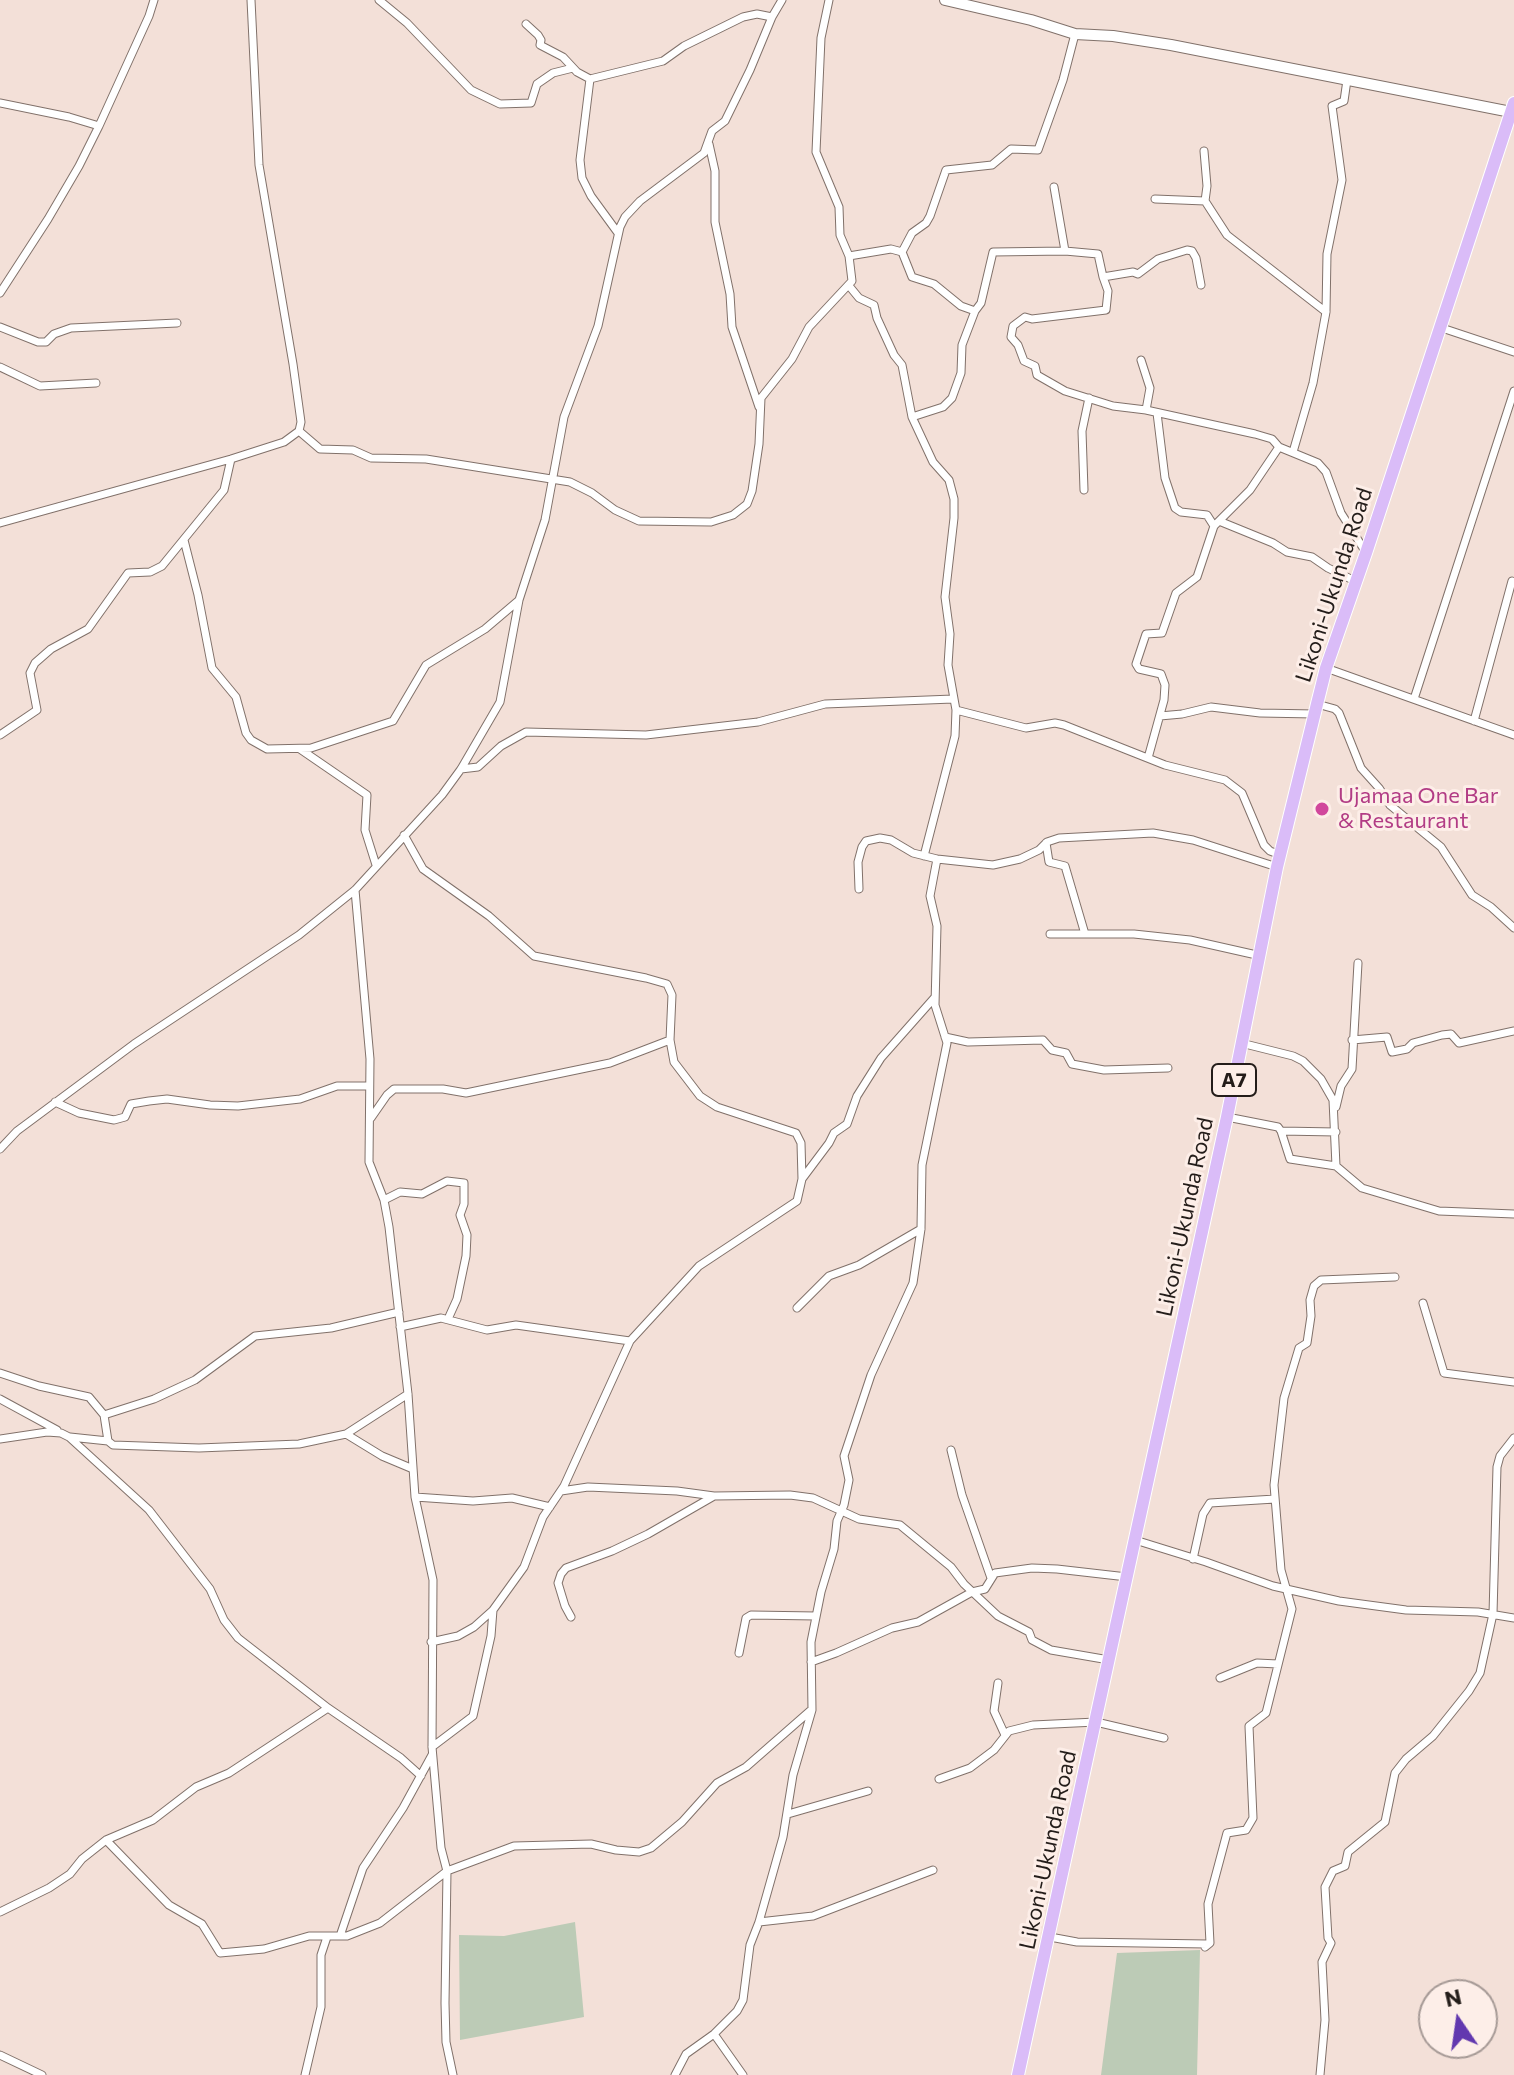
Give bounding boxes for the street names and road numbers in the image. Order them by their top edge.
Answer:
street label: Likoni-Ukunda Road [1290,484,1378,686]
road number: A7 [1212,1064,1256,1096]
street label: Likoni-Ukunda Road [1151,1115,1219,1319]
street label: Likoni-Ukunda Road [1014,1748,1082,1952]

